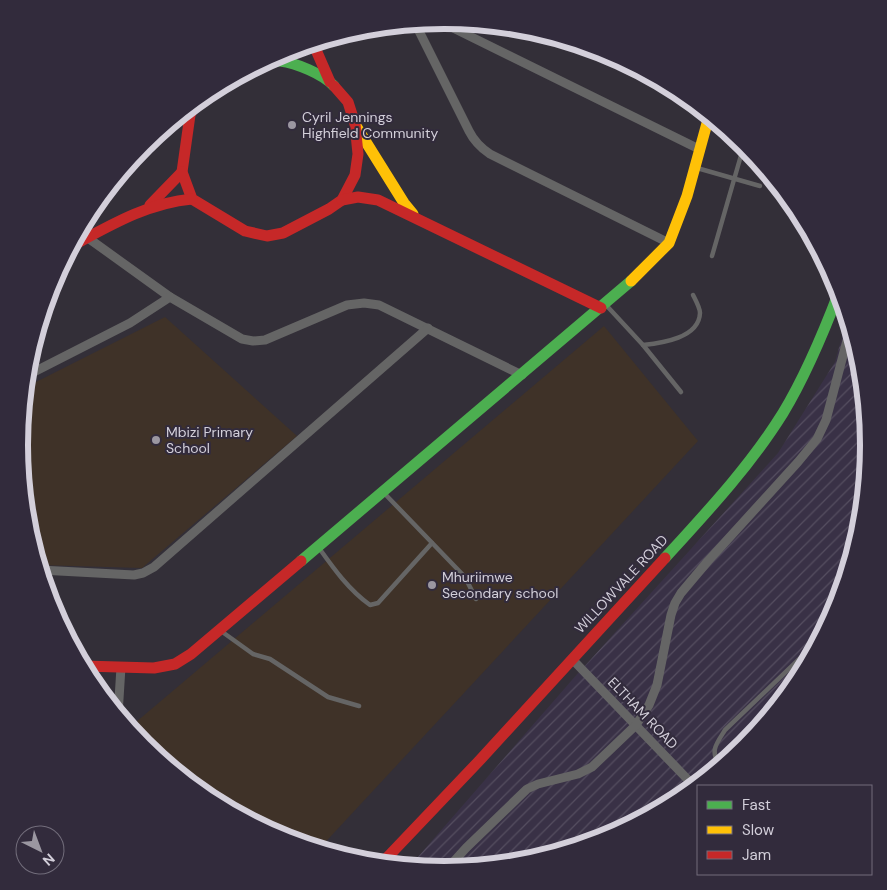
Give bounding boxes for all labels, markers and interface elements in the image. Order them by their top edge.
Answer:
place label: Cyril Jennings Highfield Community [302,108,438,142]
marker: Cyril Jennings Highfield Community [286,119,298,131]
place label: Mbizi Primary School [166,423,253,457]
marker: Mbizi Primary School [150,434,162,446]
street label: WILLOWVALE ROAD [571,531,671,637]
place label: Mhuriimwe Secondary school [442,568,558,602]
marker: Mhuriimwe Secondary school [426,579,438,591]
street label: ELTHAM ROAD [604,673,682,753]
legend [697,785,872,875]
text: Fast [742,795,771,815]
text: Slow [742,820,775,840]
north arrow [15,825,65,875]
text: Jam [742,845,771,865]
text: N [39,850,59,870]

